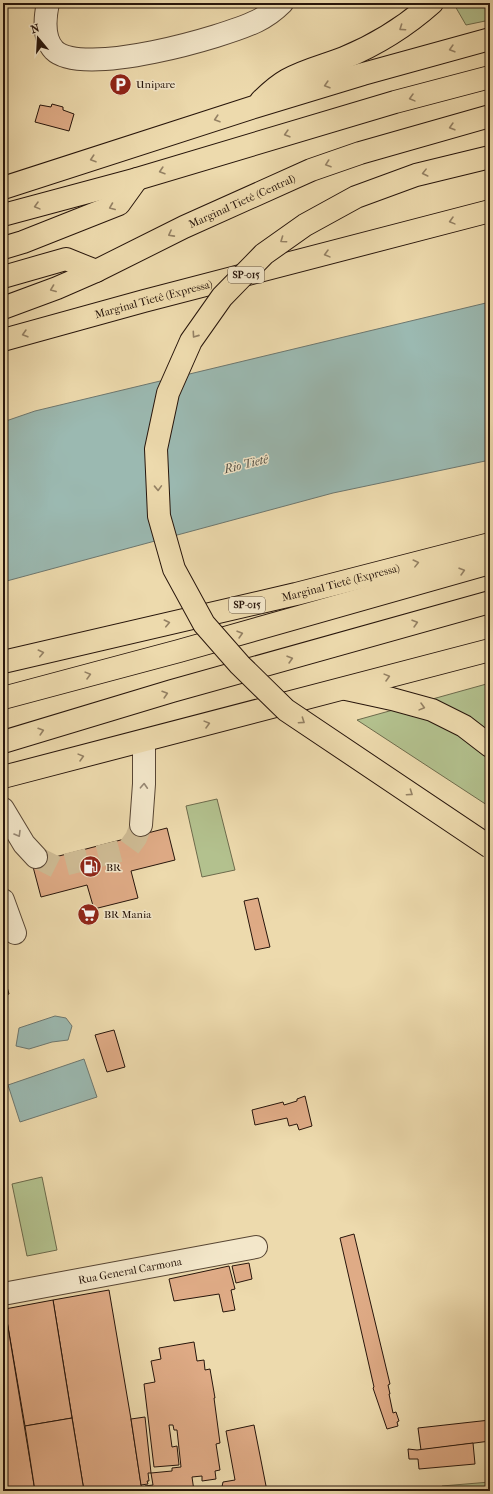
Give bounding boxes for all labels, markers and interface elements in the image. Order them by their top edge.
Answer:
north arrow [18,18,58,58]
text: N [29,21,42,36]
one-way arrow [399,23,406,31]
one-way arrow [449,45,456,53]
parking icon: Unipare [108,71,134,97]
place label: Unipare [136,78,176,91]
one-way arrow [324,80,331,89]
one-way arrow [409,93,416,102]
one-way arrow [213,114,220,123]
one-way arrow [449,122,456,131]
one-way arrow [284,129,291,138]
one-way arrow [90,154,97,163]
one-way arrow [325,159,332,168]
one-way arrow [159,166,166,175]
one-way arrow [422,168,429,177]
street label: Marginal Tietê (Central) [187,171,297,231]
one-way arrow [34,201,41,210]
one-way arrow [108,202,116,210]
one-way arrow [449,216,456,224]
one-way arrow [168,229,175,236]
one-way arrow [280,235,287,243]
one-way arrow [323,249,330,258]
road number: SP-015 [228,267,264,283]
street label: Marginal Tietê (Expressa) [93,277,214,321]
one-way arrow [50,285,57,293]
one-way arrow [22,329,29,338]
one-way arrow [192,331,200,338]
water label: Rio Tietê [222,452,270,476]
one-way arrow [154,485,162,491]
one-way arrow [413,560,420,568]
street label: Marginal Tietê (Expressa) [280,561,401,604]
one-way arrow [458,567,465,576]
road number: SP-015 [229,597,265,613]
one-way arrow [164,619,171,628]
one-way arrow [412,620,419,628]
one-way arrow [236,630,243,639]
one-way arrow [38,650,44,658]
one-way arrow [287,655,293,663]
one-way arrow [85,672,91,680]
one-way arrow [384,673,390,681]
one-way arrow [161,690,168,699]
one-way arrow [418,702,425,711]
one-way arrow [298,716,305,724]
one-way arrow [203,720,210,729]
one-way arrow [37,727,44,736]
one-way arrow [78,753,85,762]
one-way arrow [140,783,148,789]
one-way arrow [406,788,413,796]
one-way arrow [14,830,21,837]
fuel station icon: BR [78,854,104,880]
place label: BR [106,861,122,874]
supermarket icon: BR Mania [75,901,101,927]
place label: BR Mania [104,908,152,921]
street label: Rua General Carmona [77,1254,184,1286]

